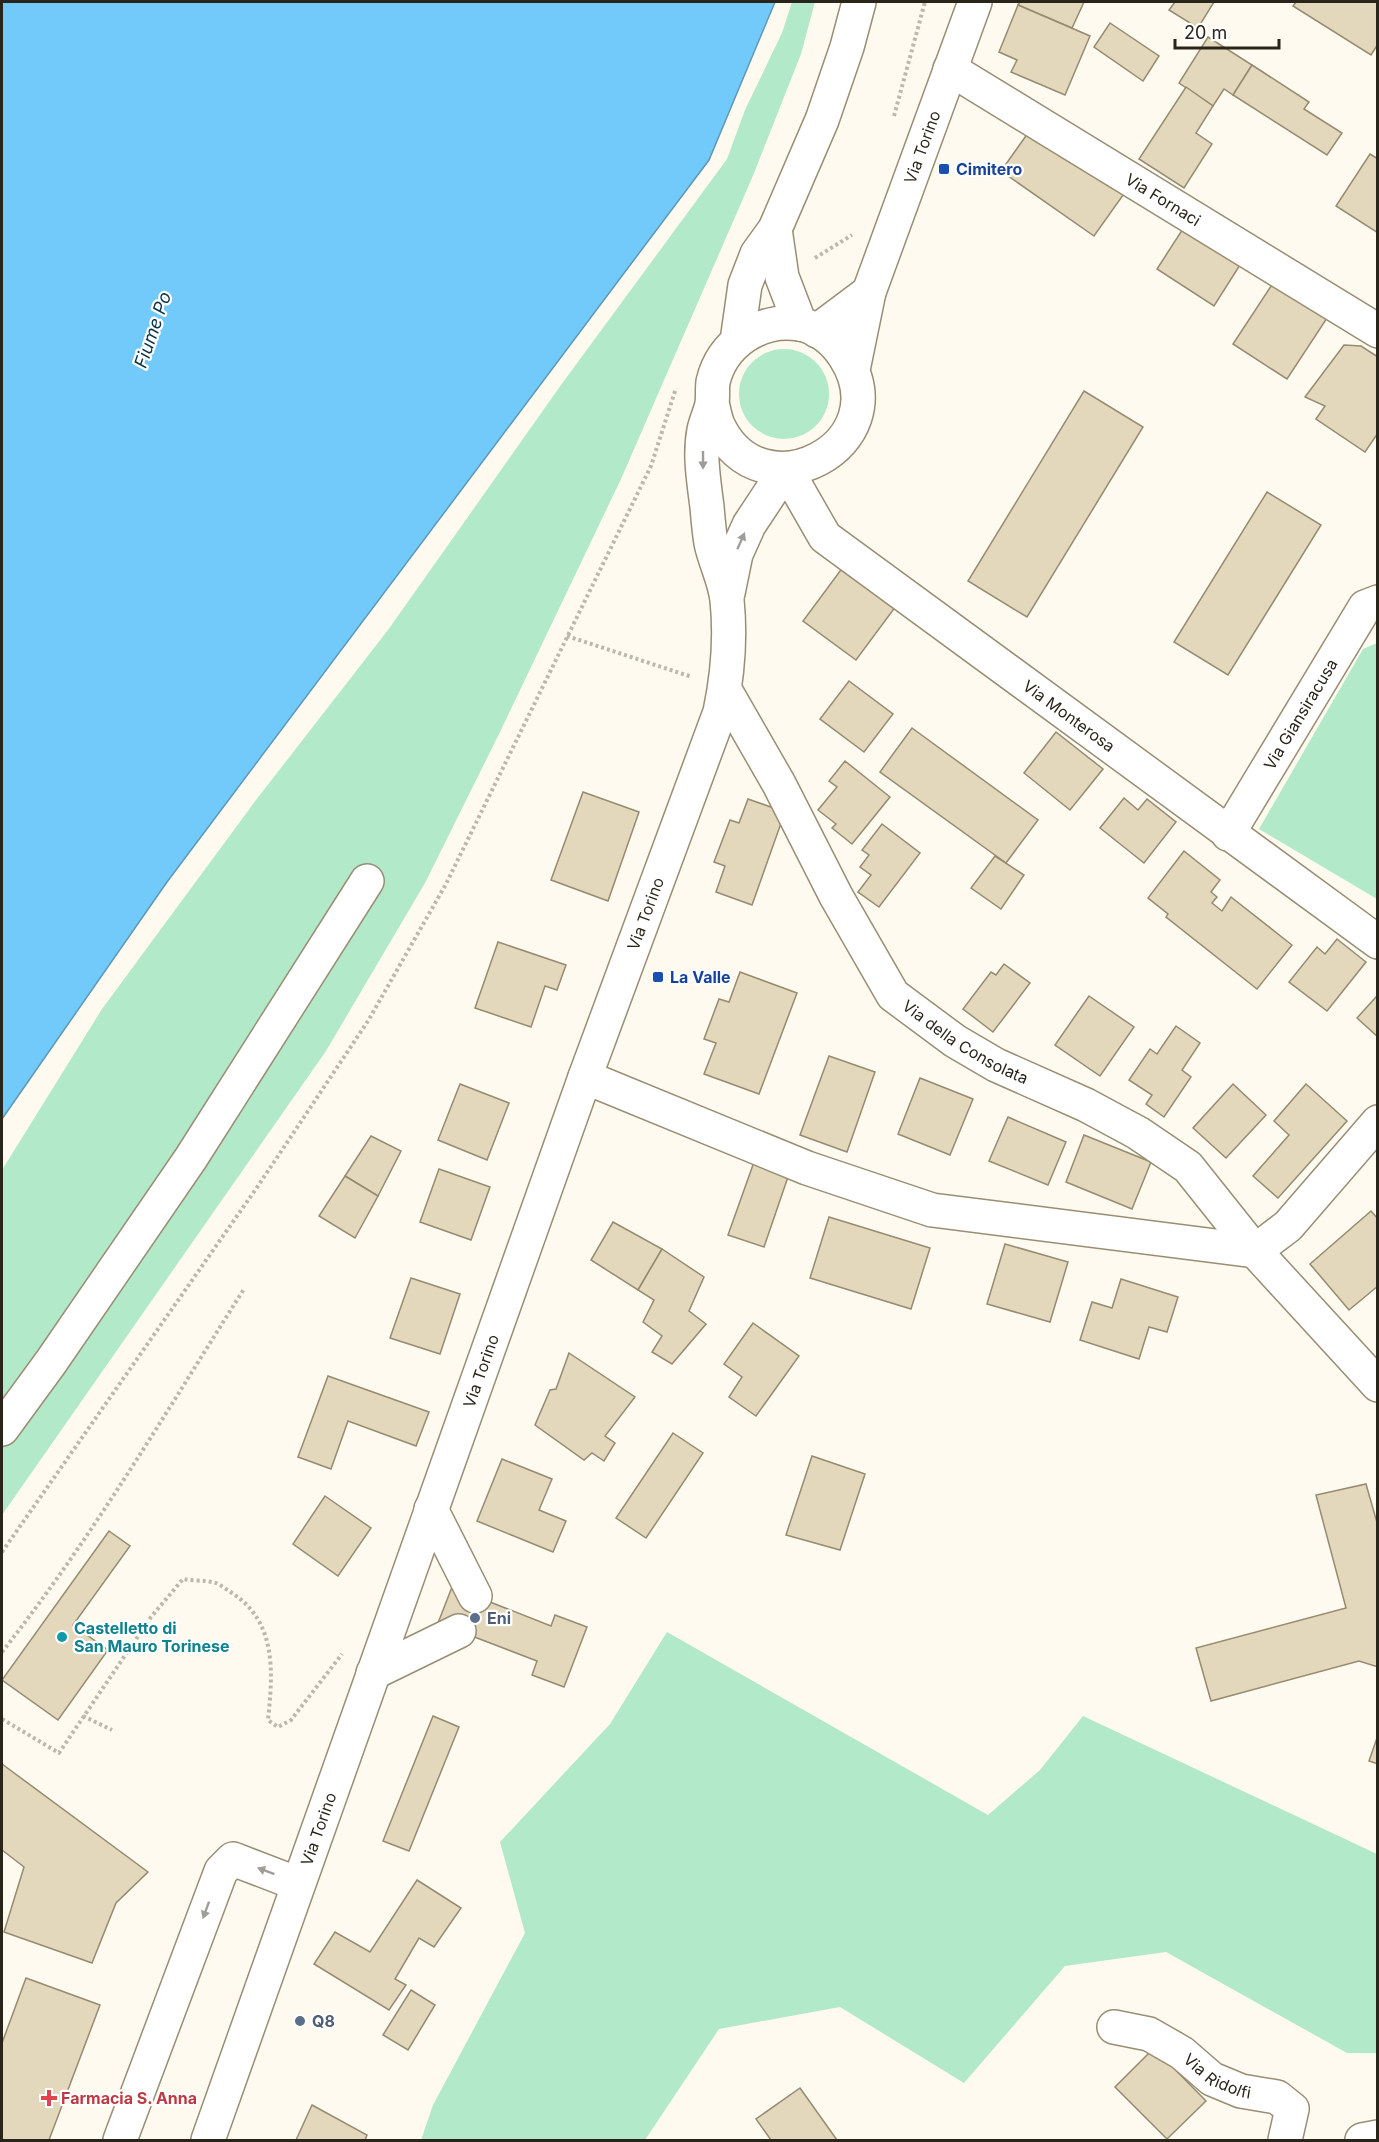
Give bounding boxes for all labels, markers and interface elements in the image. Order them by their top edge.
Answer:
scale bar [1175,12,1278,50]
text: 20 m [1184,22,1227,43]
street label: Via Torino [900,108,944,186]
place label: Cimitero [956,159,1022,179]
marker: Cimitero [937,162,951,176]
street label: Via Fornaci [1122,169,1204,230]
water label: Fiume Po [130,289,175,371]
one-way arrow [698,451,708,470]
one-way arrow [737,532,747,550]
street label: Via Giansiracusa [1259,655,1341,773]
street label: Via Monterosa [1019,675,1119,756]
street label: Via Torino [623,874,668,953]
place label: La Valle [670,967,731,987]
marker: La Valle [651,970,665,984]
street label: Via della Consolata [899,996,1031,1088]
street label: Via Torino [459,1332,503,1410]
place label: Eni [487,1608,511,1628]
marker: Eni [468,1611,482,1625]
place label: Castelletto di San Mauro Torinese [74,1618,230,1656]
marker: Castelletto di San Mauro Torinese [55,1630,69,1644]
street label: Via Torino [296,1790,340,1868]
one-way arrow [256,1866,274,1876]
one-way arrow [201,1901,210,1919]
place label: Q8 [312,2011,335,2031]
marker: Q8 [293,2014,307,2028]
street label: Via Ridolfi [1180,2049,1252,2103]
place label: Farmacia S. Anna [61,2088,197,2108]
marker: Farmacia S. Anna [42,2091,56,2105]

